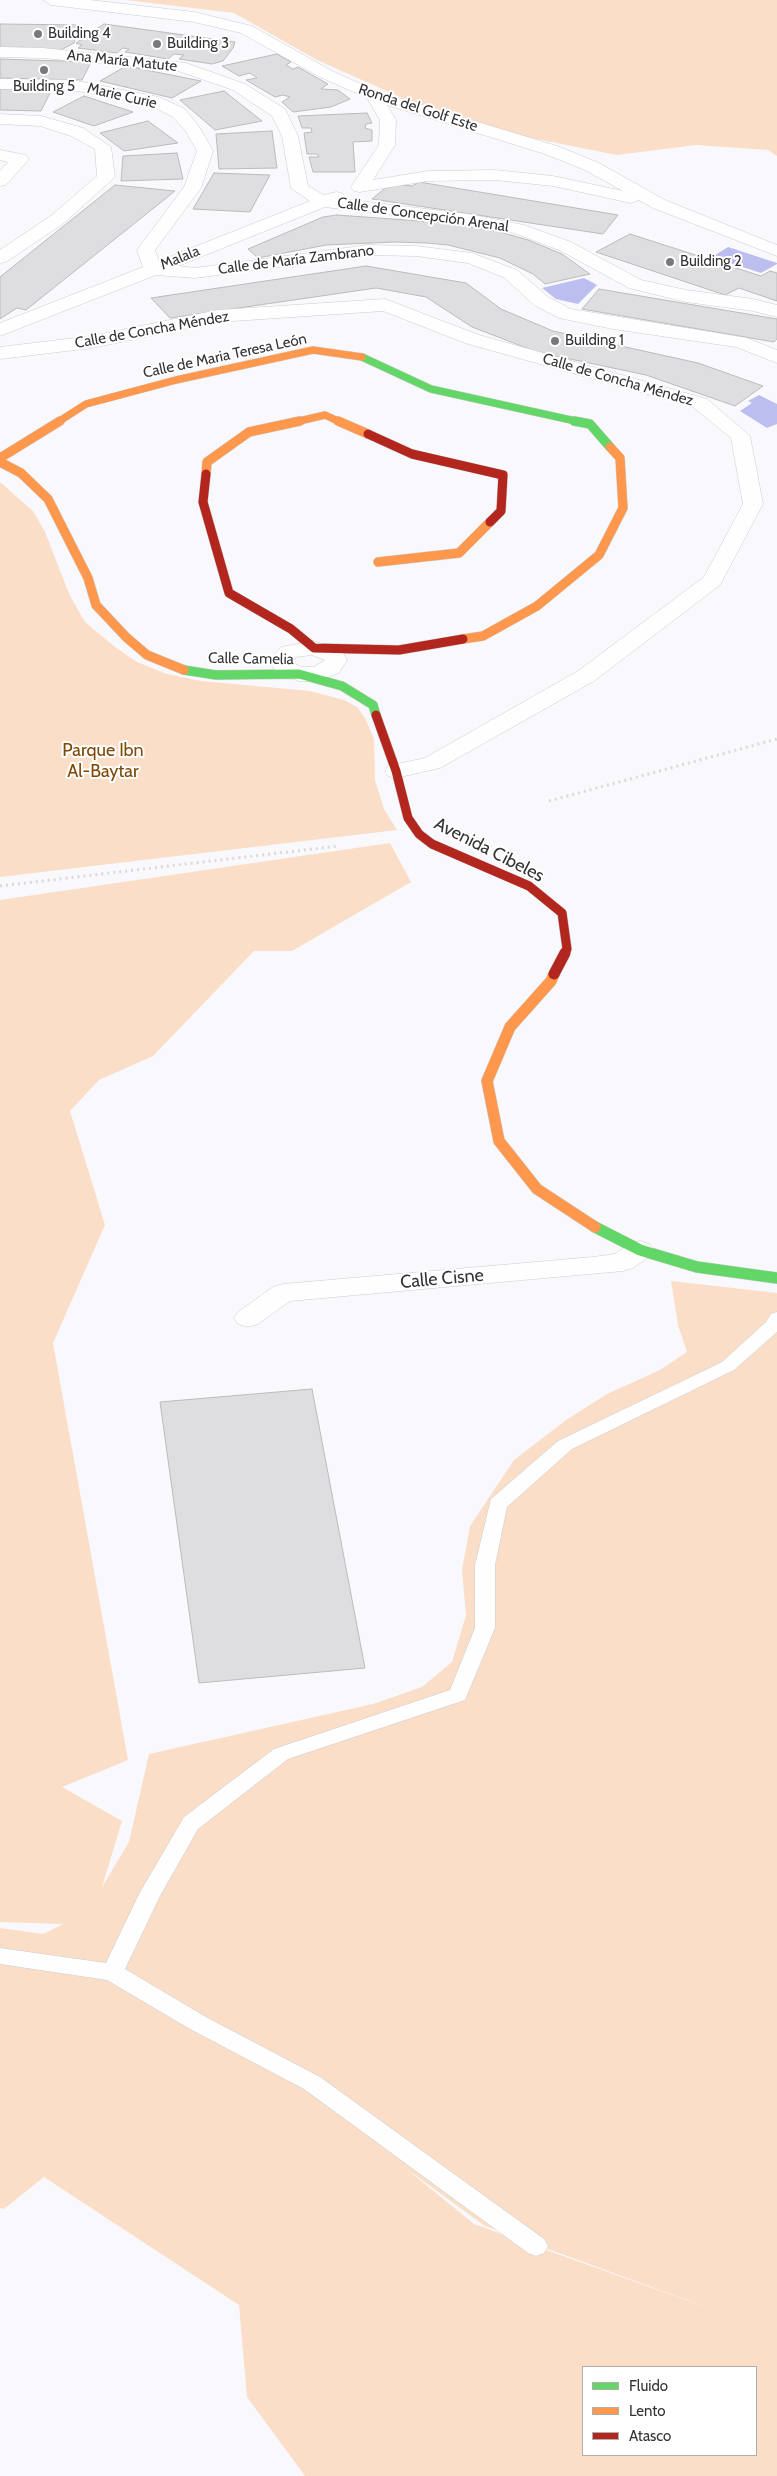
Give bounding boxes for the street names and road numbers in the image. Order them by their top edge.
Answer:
street label: Ana María Matute [66,46,178,76]
street label: Marie Curie [86,79,158,113]
street label: Ronda del Golf Este [356,80,480,136]
street label: Calle de Concepción Arenal [336,194,510,236]
street label: Malala [158,242,202,274]
street label: Calle de María Zambrano [217,242,375,278]
street label: Calle de Concha Méndez [74,308,230,352]
street label: Calle de Maria Teresa León [142,330,308,382]
street label: Calle de Concha Méndez [540,350,696,410]
street label: Calle Camelia [208,649,294,669]
street label: Avenida Cibeles [430,813,548,887]
street label: Calle Cisne [399,1265,485,1293]

